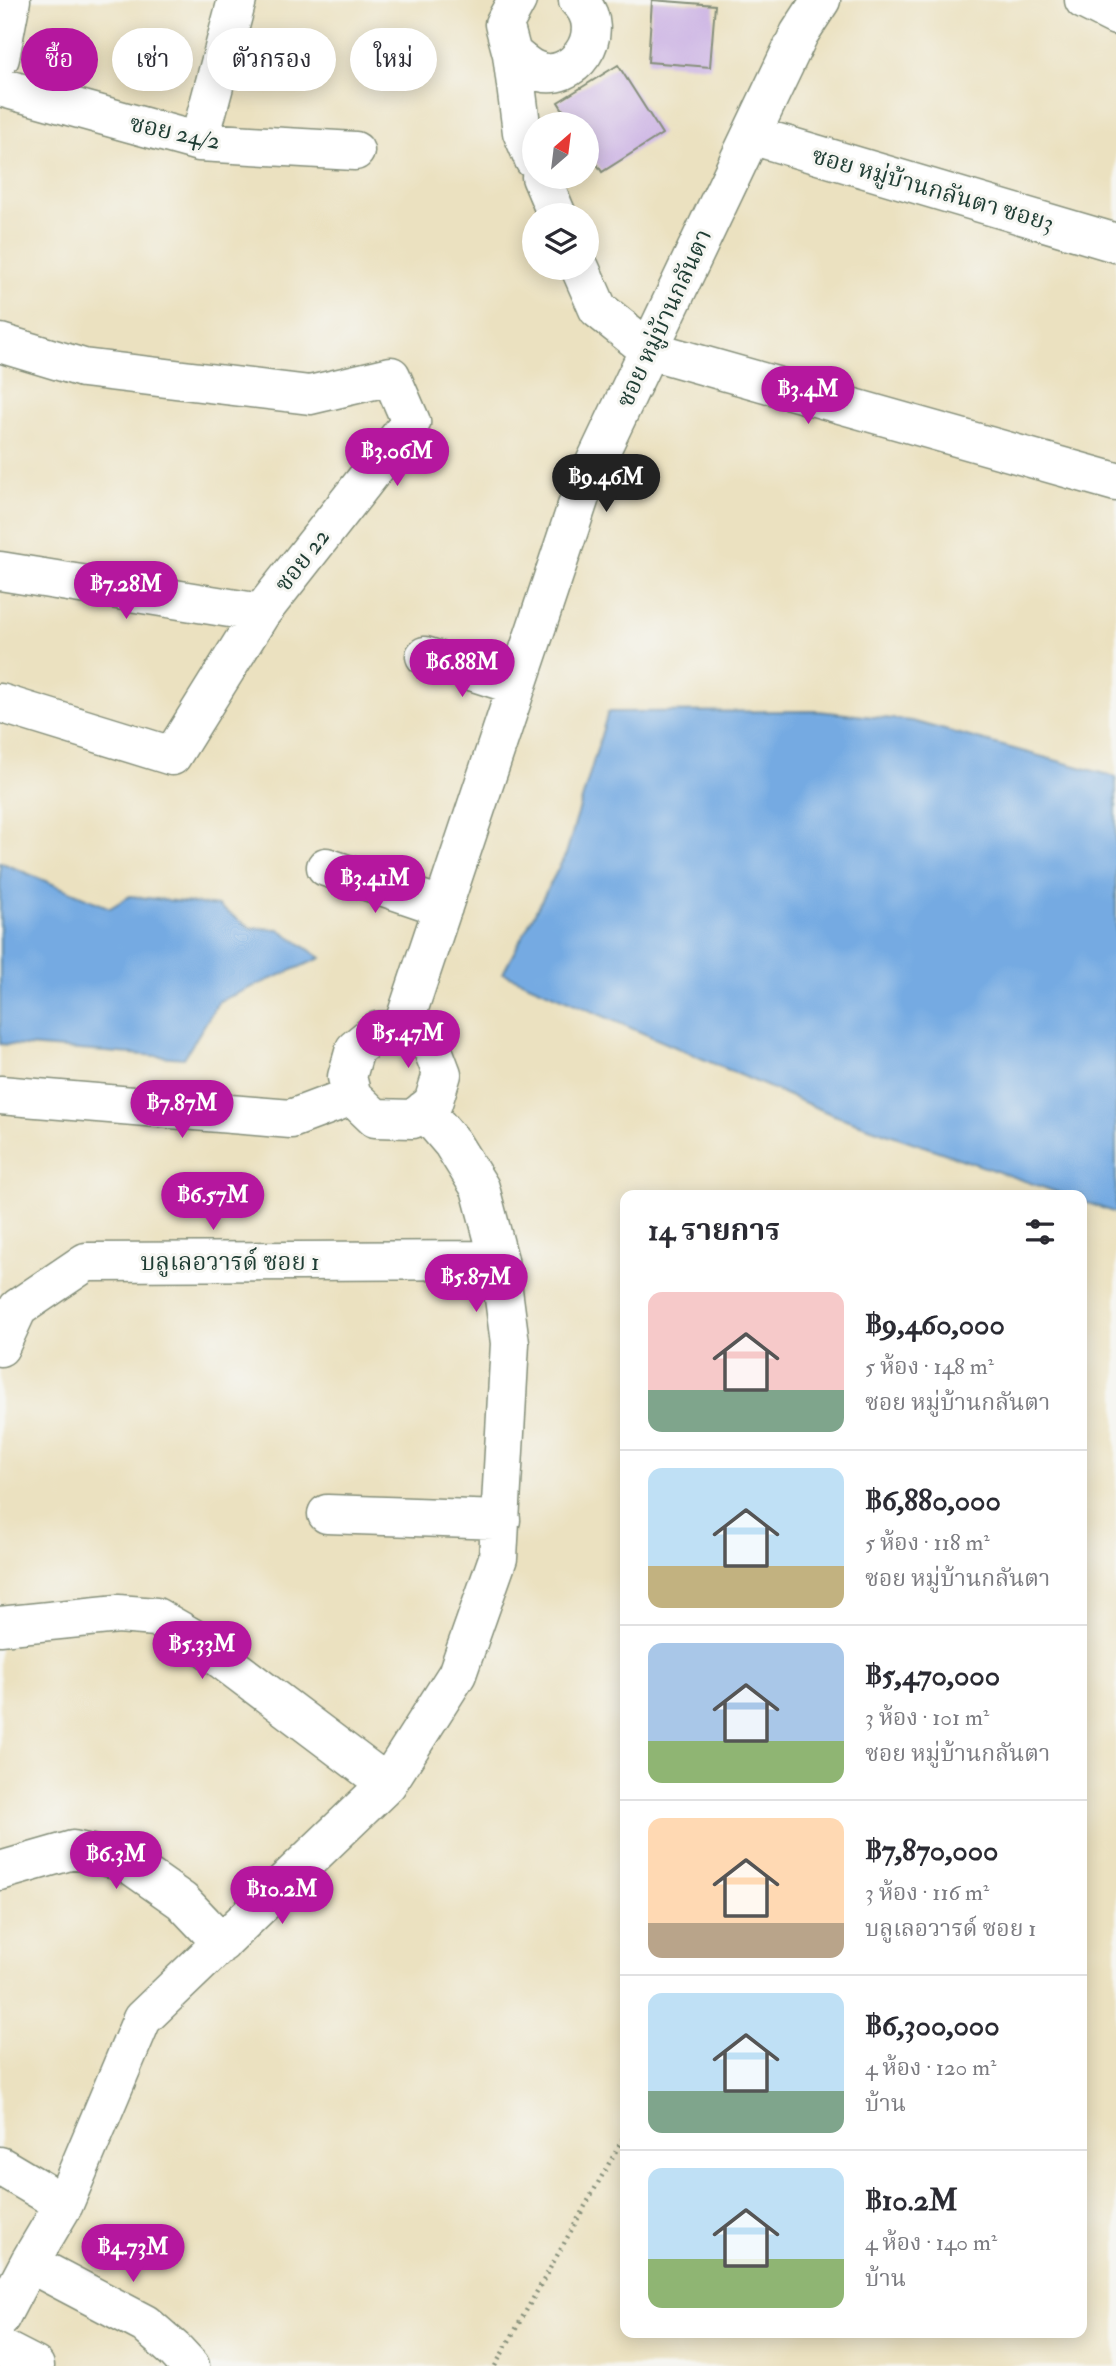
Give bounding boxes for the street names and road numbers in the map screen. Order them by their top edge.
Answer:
street label: ซอย 24/2 [127,108,223,157]
street label: ซอย หมู่บ้านกลันตา ซอย3 [808,140,1058,239]
street label: ซอย หมู่บ้านกลันตา [610,224,719,412]
street label: ซอย 22 [268,522,337,598]
street label: บลูเลอวารด์ ซอย 1 [141,1246,319,1278]

